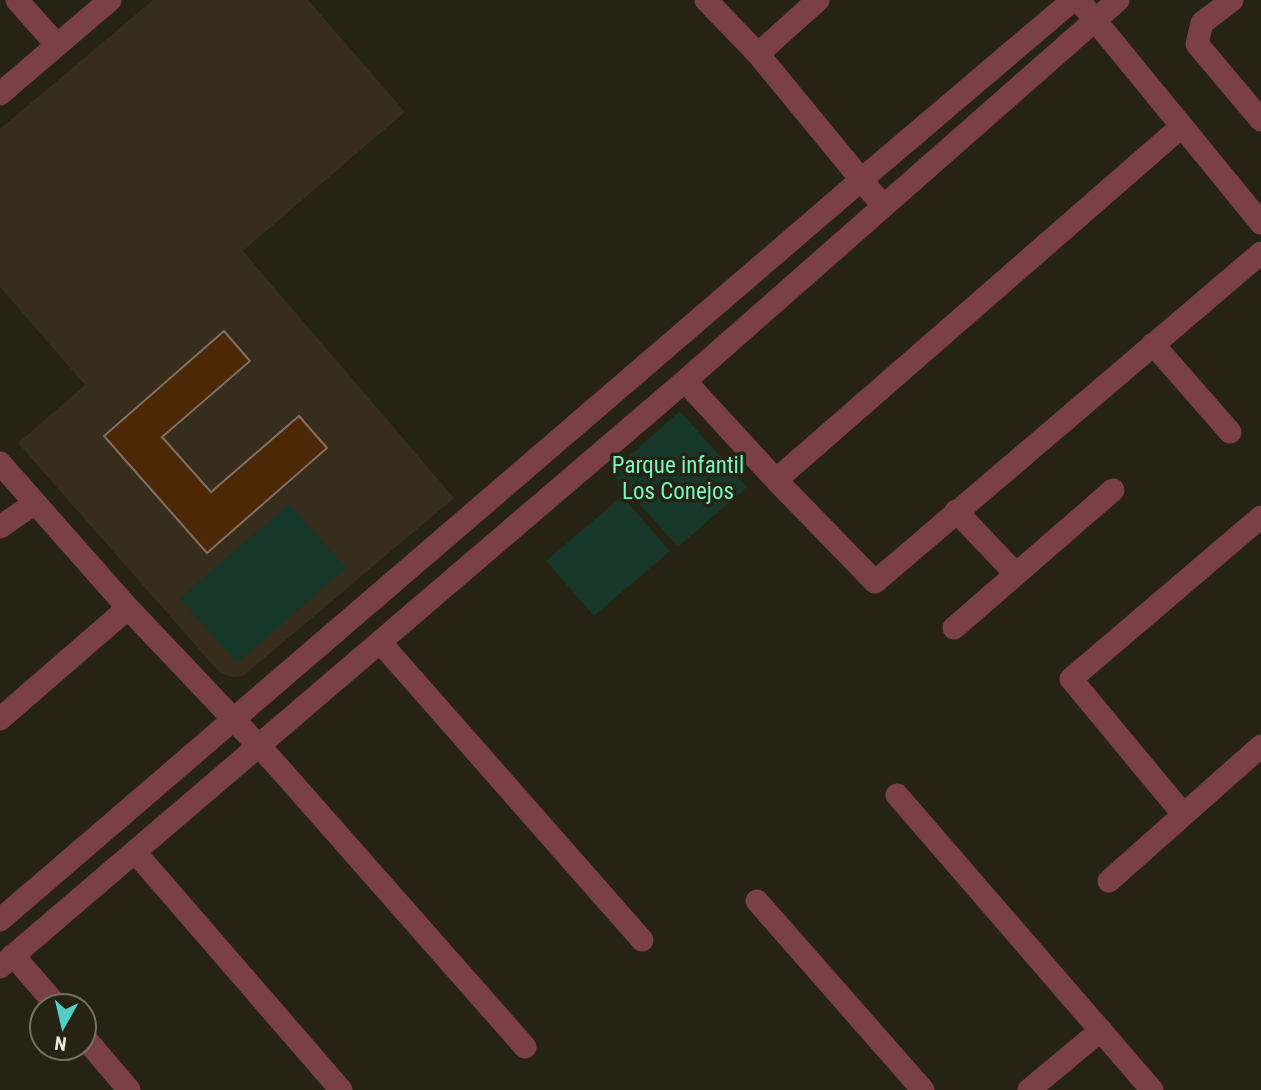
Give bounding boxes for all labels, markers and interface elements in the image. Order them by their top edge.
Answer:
park label: Parque infantil Los Conejos [612,452,744,505]
north arrow [28,992,98,1062]
text: N [53,1031,68,1056]

